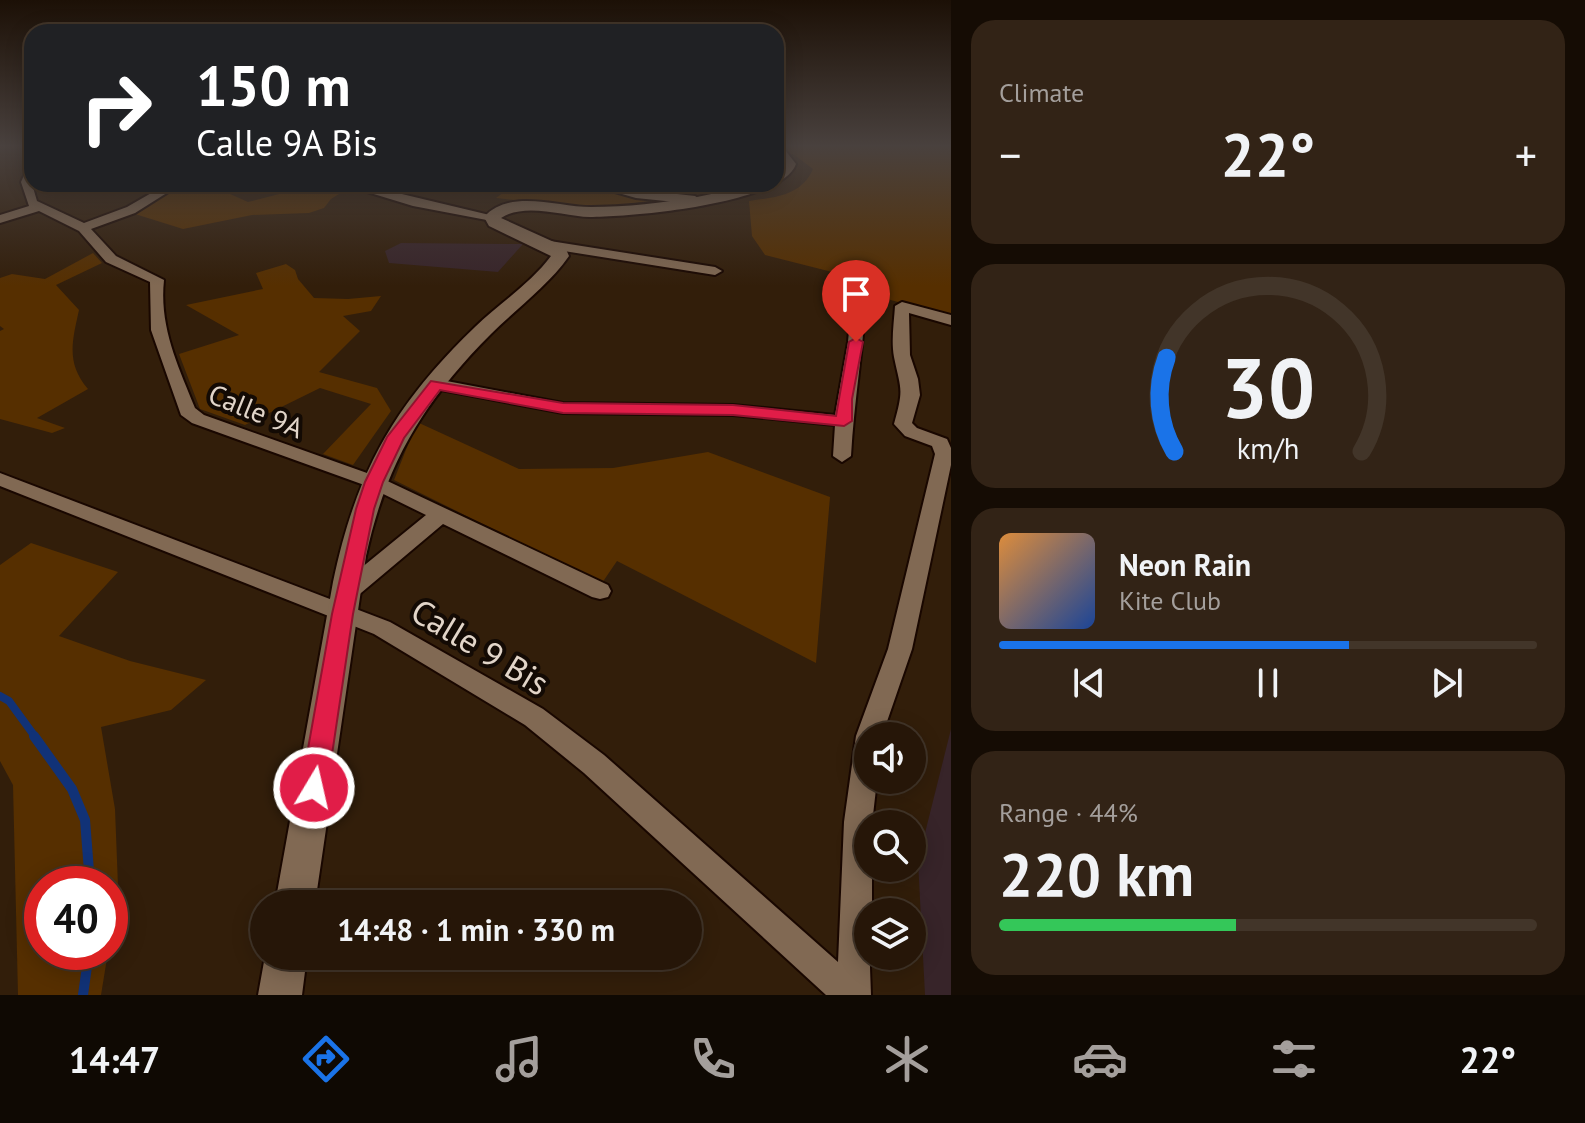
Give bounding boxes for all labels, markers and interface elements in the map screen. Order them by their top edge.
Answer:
text: 150 m [196,49,351,121]
icon: right [64,56,168,160]
text: Climate [999,76,1084,109]
text: 22° [1221,115,1315,193]
text: Calle 9A Bis [196,119,377,166]
text: − [999,126,1021,183]
text: + [1515,126,1537,183]
pin [822,260,890,342]
icon: arrive [834,272,878,316]
text: 30 [1221,332,1315,440]
street label: Calle 9A [203,375,310,446]
text: km/h [1237,430,1299,467]
text: Neon Rain [1119,545,1251,584]
text: Kite Club [1119,584,1221,617]
street label: Calle 9 Bis [404,588,557,704]
icon: previous [1067,661,1111,705]
icon: pause [1246,661,1290,705]
icon: next [1425,661,1469,705]
map controls [854,722,926,970]
button: sound [854,722,926,794]
position arrow [272,746,356,830]
text: Range · 44% [999,796,1138,829]
button: search [854,810,926,882]
text: 220 km [999,835,1194,913]
speed limit sign: 40 [24,866,128,970]
button: layers [854,898,926,970]
text: 14:48 · 1 min · 330 m [337,910,615,949]
icon: directions [298,1031,354,1087]
icon: music [491,1031,547,1087]
icon: phone [685,1031,741,1087]
icon: climate [879,1031,935,1087]
icon: car [1072,1031,1128,1087]
icon: filters [1266,1031,1322,1087]
text: 14:47 [69,1036,160,1083]
text: 22° [1460,1036,1516,1083]

